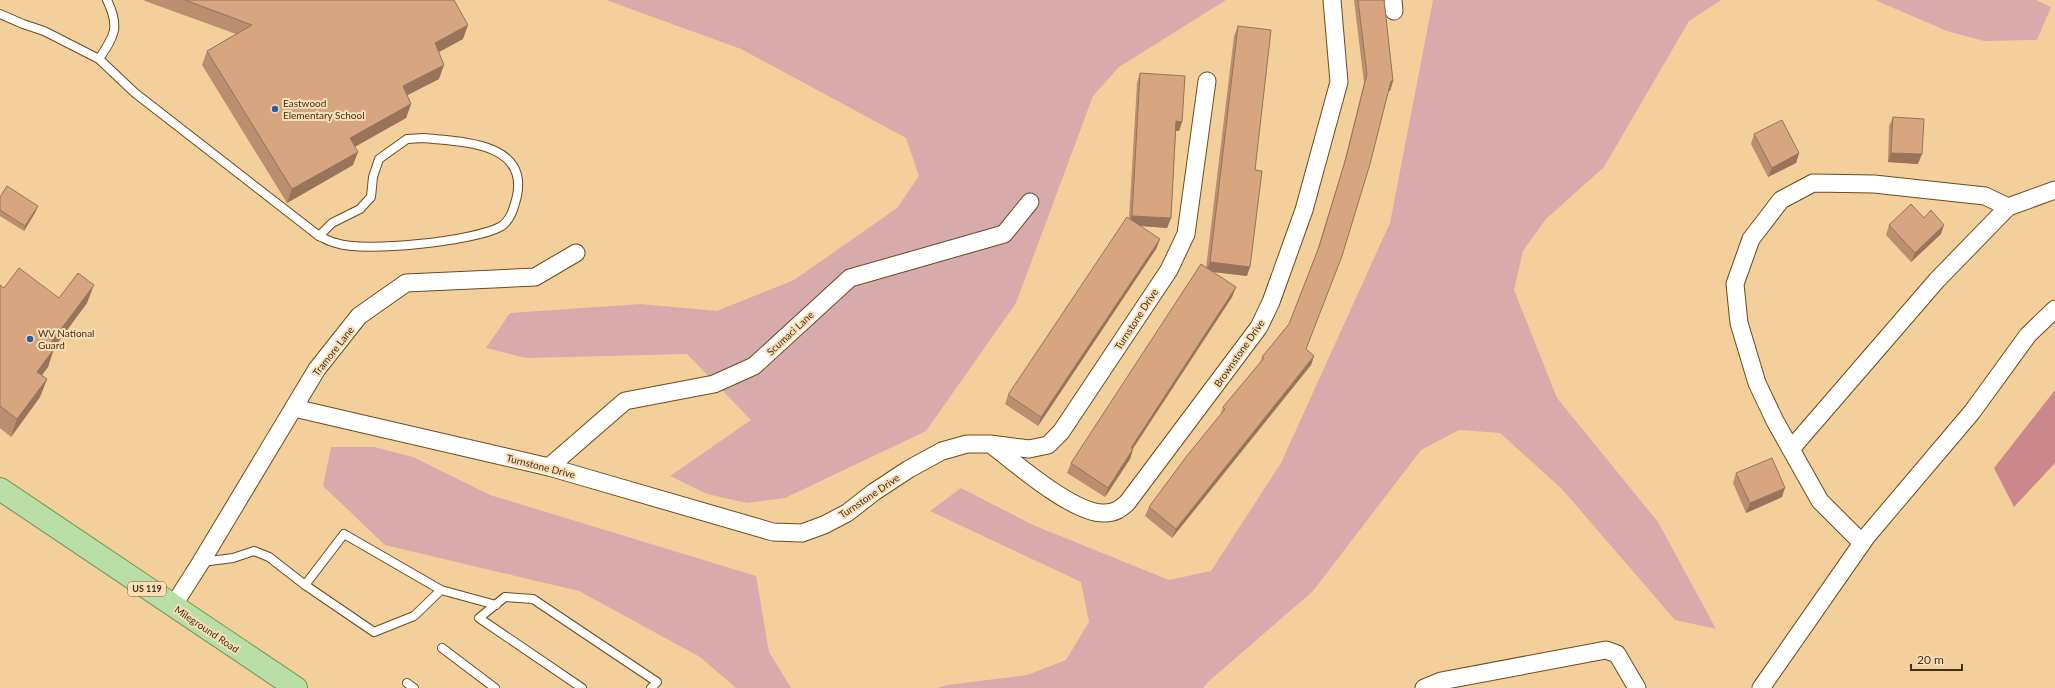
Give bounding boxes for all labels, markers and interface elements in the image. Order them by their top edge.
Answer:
place label: Eastwood Elementary School [283,97,365,121]
marker: Eastwood Elementary School [270,104,280,114]
street label: Turnstone Drive [1112,286,1160,352]
street label: Scumaci Lane [764,308,816,358]
street label: Brownstone Drive [1211,317,1267,389]
street label: Tramore Lane [310,324,356,378]
place label: WV National Guard [38,327,94,351]
marker: WV National Guard [25,334,35,344]
street label: Turnstone Drive [505,452,577,480]
street label: Turnstone Drive [836,471,902,521]
road number: US 119 [128,582,166,596]
street label: Mileground Road [173,603,241,655]
scale bar [1911,646,1962,672]
text: 20 m [1917,652,1944,667]

